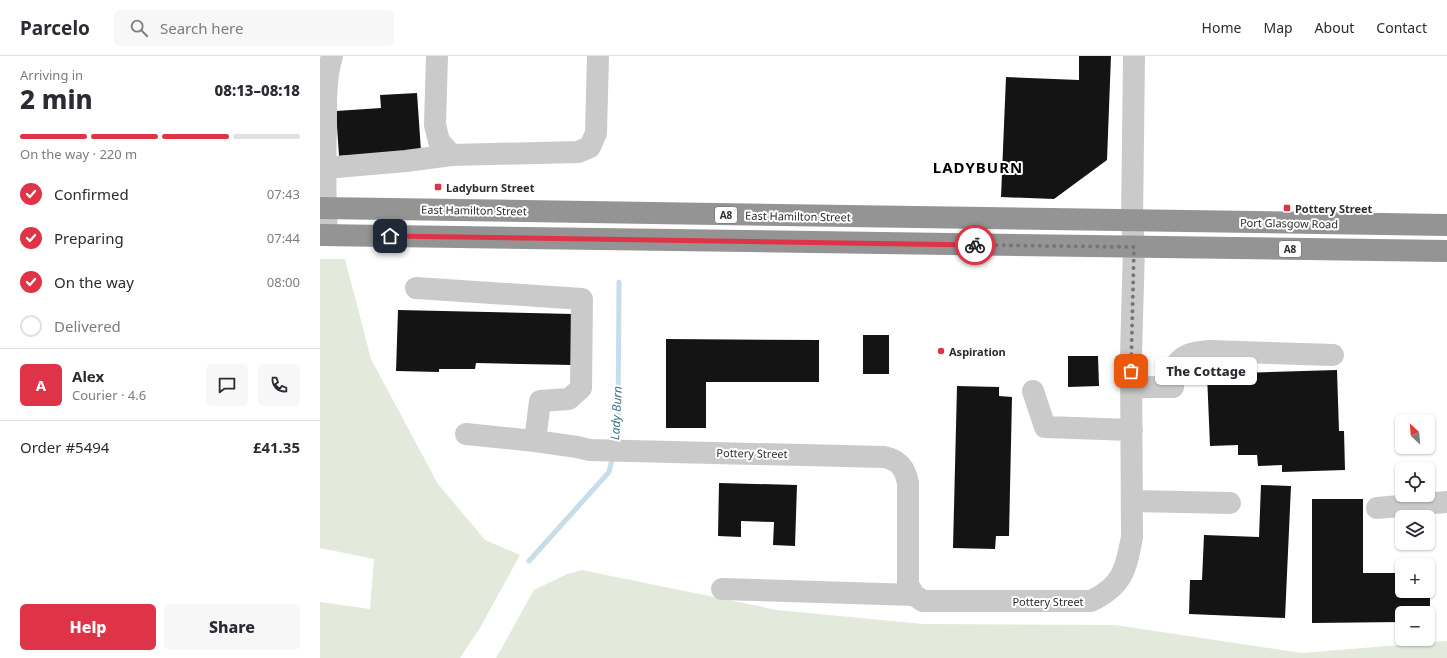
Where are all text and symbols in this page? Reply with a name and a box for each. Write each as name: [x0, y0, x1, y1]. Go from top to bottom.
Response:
search box: [114, 10, 394, 46]
text: Parcelo: [20, 15, 90, 41]
icon: search: [128, 17, 150, 39]
text: Search here: [160, 18, 243, 38]
text: Home: [1202, 18, 1241, 37]
text: Map: [1263, 18, 1293, 37]
text: About: [1315, 18, 1354, 37]
text: Contact: [1376, 18, 1427, 37]
text: Arriving in: [20, 66, 83, 84]
text: 08:13–08:18: [215, 80, 300, 100]
text: 2 min: [20, 81, 93, 117]
text: On the way · 220 m: [20, 145, 137, 163]
district label: LADYBURN: [933, 157, 1023, 177]
place label: Ladyburn Street: [446, 180, 535, 195]
marker: Ladyburn Street: [433, 182, 443, 192]
icon: check: [20, 183, 42, 205]
text: Confirmed: [54, 184, 129, 204]
text: 07:43: [267, 185, 300, 203]
place label: Pottery Street: [1295, 201, 1373, 216]
street label: East Hamilton Street: [421, 202, 527, 218]
marker: Pottery Street: [1282, 203, 1292, 213]
road number: A8: [715, 207, 737, 223]
street label: East Hamilton Street: [745, 208, 851, 224]
street label: Port Glasgow Road: [1240, 215, 1338, 231]
pin: [373, 219, 407, 253]
icon: home: [379, 225, 401, 247]
courier: [955, 225, 995, 265]
icon: check: [20, 227, 42, 249]
text: Preparing: [54, 228, 124, 248]
text: 07:44: [267, 229, 300, 247]
icon: bike: [964, 234, 986, 256]
road number: A8: [1279, 241, 1301, 257]
icon: check: [20, 271, 42, 293]
text: On the way: [54, 272, 134, 292]
text: 08:00: [267, 273, 300, 291]
text: Delivered: [54, 316, 121, 336]
place label: Aspiration: [949, 344, 1006, 359]
marker: Aspiration: [936, 346, 946, 356]
pin: [1114, 354, 1148, 388]
callout: The Cottage: [1155, 357, 1257, 385]
icon: bag: [1120, 360, 1142, 382]
text: The Cottage: [1166, 362, 1246, 380]
button: chat: [206, 364, 248, 406]
button: phone: [258, 364, 300, 406]
text: Alex: [72, 366, 104, 386]
text: A: [36, 375, 46, 395]
water label: Lady Burn: [606, 385, 626, 440]
text: Courier · 4.6: [72, 386, 146, 404]
north arrow: [1395, 414, 1435, 454]
map controls: [1395, 414, 1435, 646]
text: Order #5494: [20, 437, 109, 457]
text: £41.35: [253, 437, 300, 457]
street label: Pottery Street: [716, 445, 788, 461]
button: locate: [1395, 462, 1435, 502]
button: layers: [1395, 510, 1435, 550]
button: +: [1395, 558, 1435, 598]
street label: Pottery Street: [1012, 594, 1084, 609]
button: Help: [20, 604, 156, 650]
button: Share: [164, 604, 300, 650]
button: −: [1395, 606, 1435, 646]

